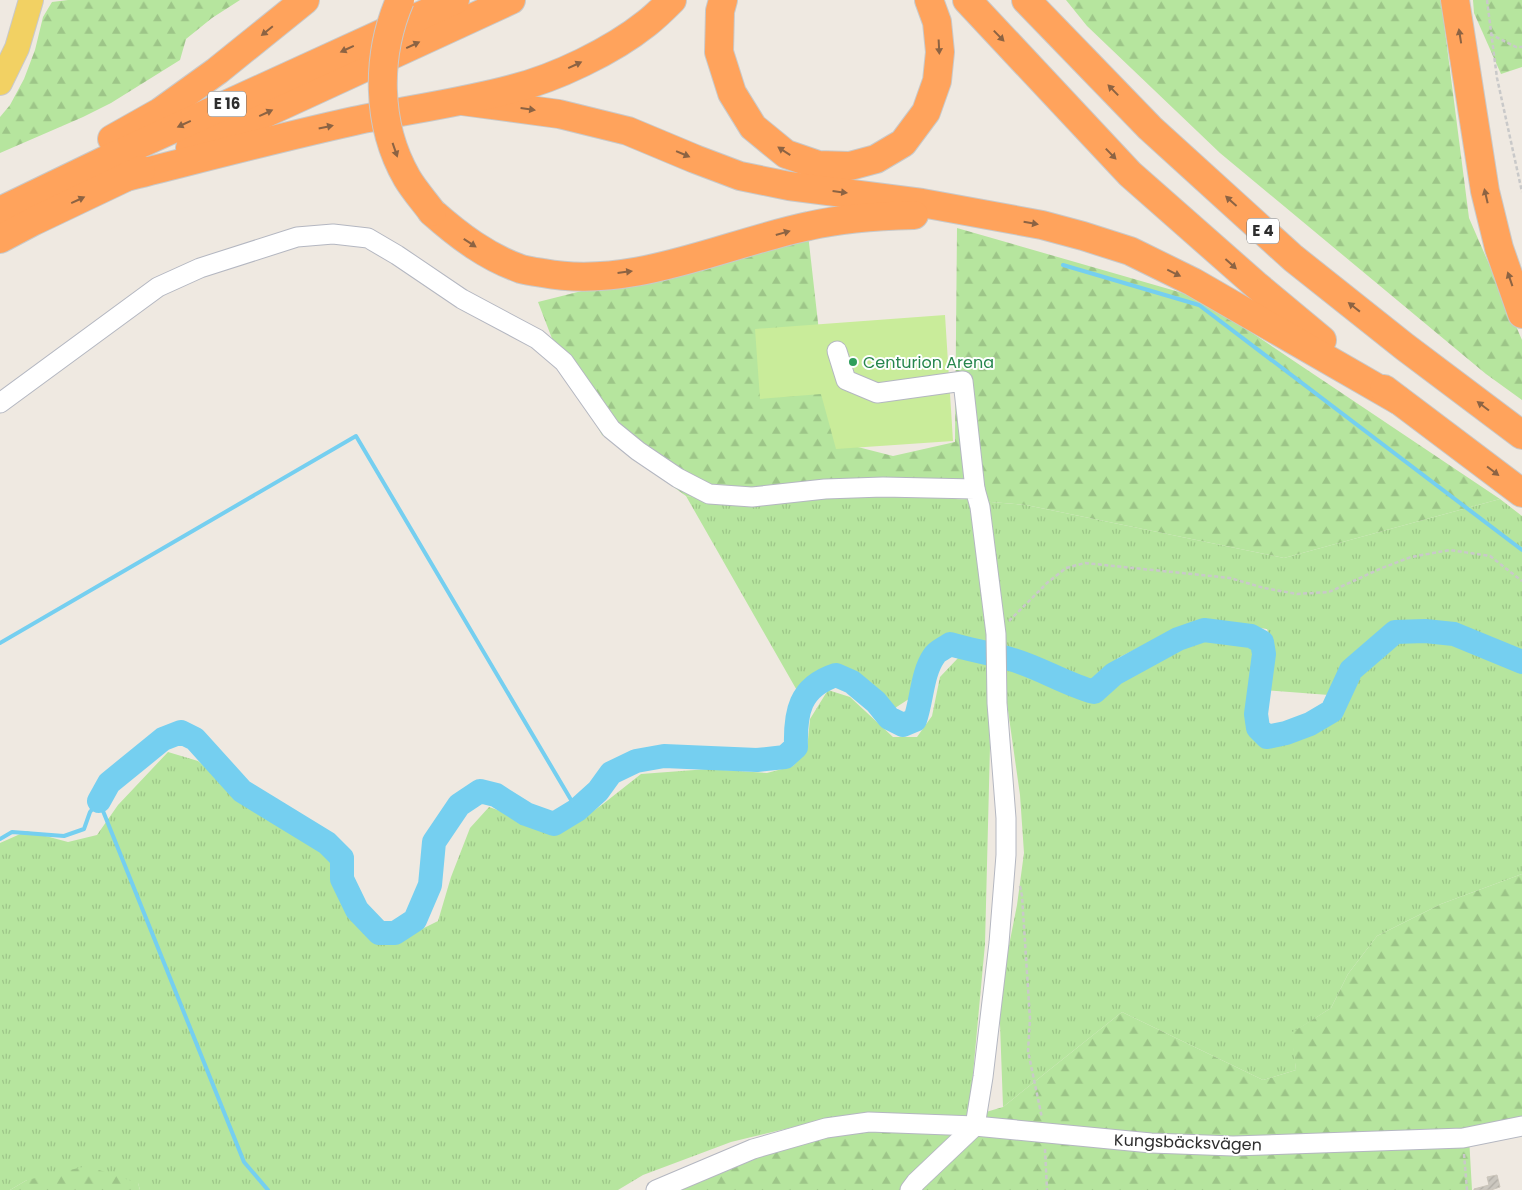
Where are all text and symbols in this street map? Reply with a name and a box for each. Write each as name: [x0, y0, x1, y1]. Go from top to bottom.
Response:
one-way arrow: [261, 25, 274, 36]
one-way arrow: [1456, 27, 1464, 43]
one-way arrow: [993, 30, 1005, 42]
one-way arrow: [936, 39, 944, 55]
one-way arrow: [406, 40, 421, 49]
one-way arrow: [340, 46, 354, 54]
one-way arrow: [568, 60, 582, 68]
one-way arrow: [1107, 84, 1119, 96]
road number: E 16: [208, 92, 246, 116]
one-way arrow: [520, 105, 536, 113]
one-way arrow: [259, 108, 273, 116]
one-way arrow: [177, 120, 191, 128]
one-way arrow: [319, 123, 335, 131]
one-way arrow: [392, 142, 399, 157]
one-way arrow: [777, 147, 791, 156]
one-way arrow: [1105, 148, 1117, 160]
one-way arrow: [676, 151, 690, 159]
one-way arrow: [833, 188, 849, 196]
one-way arrow: [1482, 188, 1490, 204]
one-way arrow: [70, 196, 85, 204]
one-way arrow: [1224, 196, 1237, 207]
road number: E 4: [1247, 218, 1279, 244]
one-way arrow: [1023, 220, 1039, 228]
one-way arrow: [775, 229, 790, 237]
one-way arrow: [463, 238, 477, 248]
one-way arrow: [1224, 258, 1237, 269]
one-way arrow: [618, 268, 634, 276]
one-way arrow: [1167, 269, 1181, 277]
one-way arrow: [1506, 271, 1514, 286]
one-way arrow: [1348, 301, 1361, 312]
place label: Centurion Arena: [863, 351, 994, 374]
marker: Centurion Arena: [847, 356, 859, 368]
one-way arrow: [1477, 400, 1490, 411]
one-way arrow: [1486, 466, 1500, 476]
street label: Kungsbäcksvägen: [1114, 1128, 1262, 1157]

